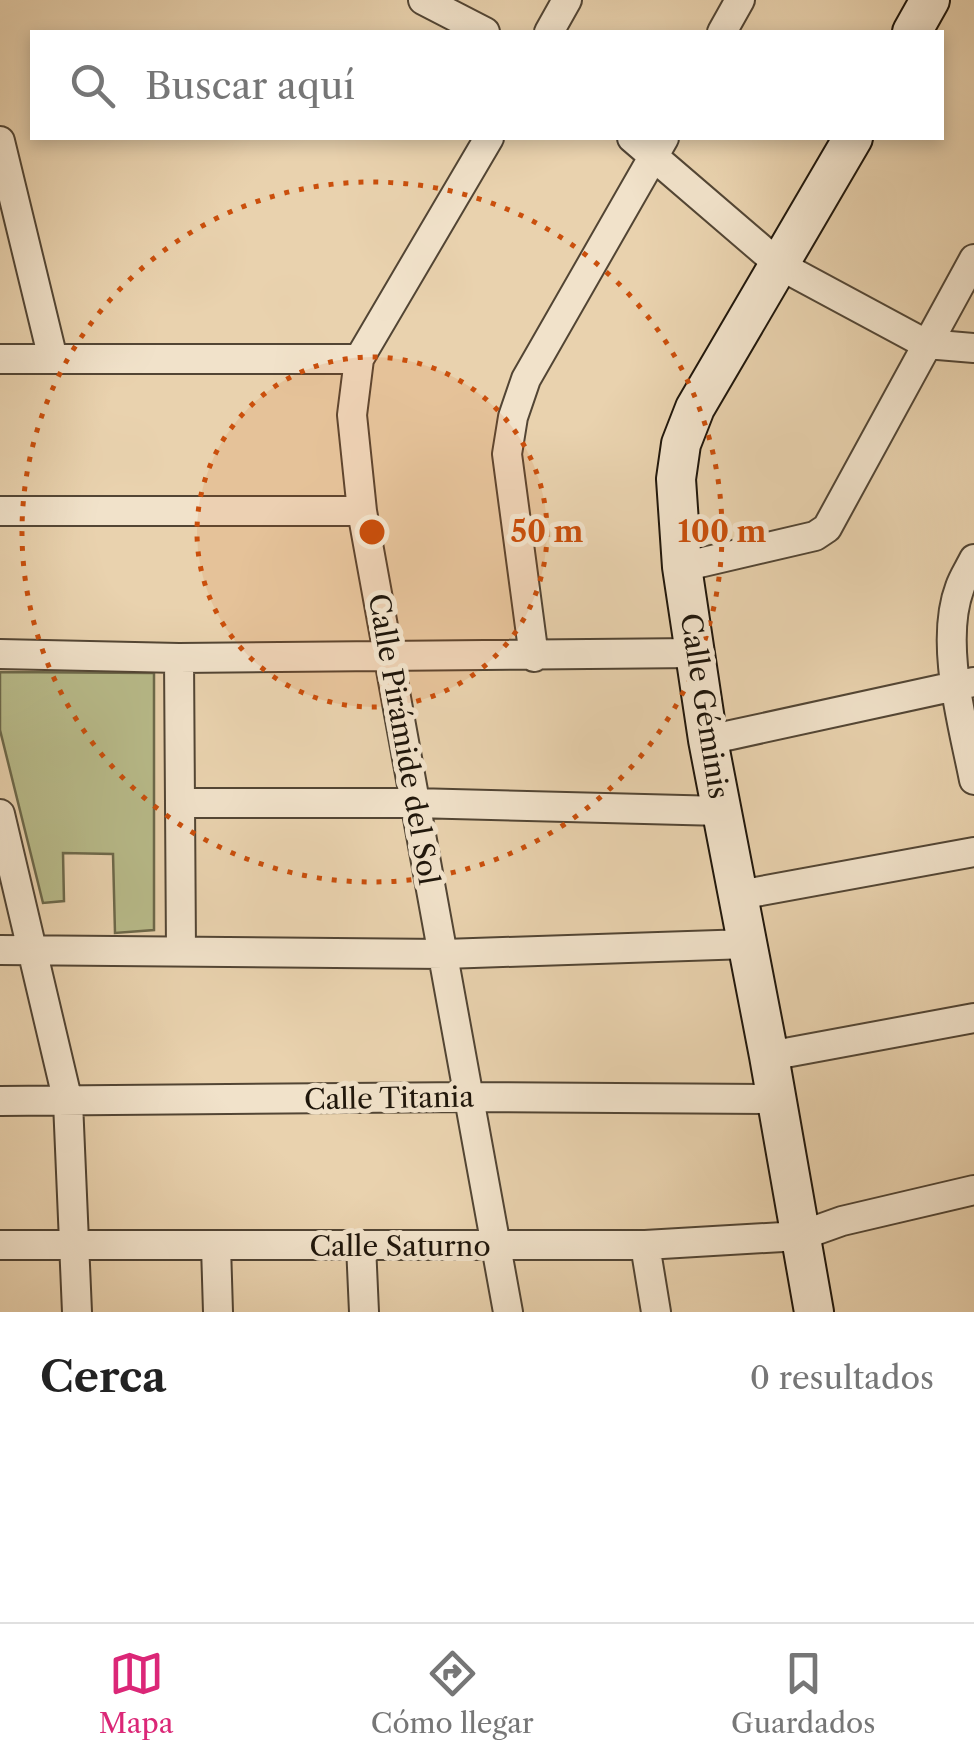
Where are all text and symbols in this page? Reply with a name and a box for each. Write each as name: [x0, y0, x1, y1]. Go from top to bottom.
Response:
search box: [30, 30, 944, 140]
icon: search: [65, 58, 120, 113]
text: Buscar aquí: [145, 62, 355, 109]
text: 50 m: [510, 513, 584, 550]
text: 100 m: [678, 513, 767, 550]
centre of rings: [354, 514, 390, 550]
street label: Calle Pirámide del Sol: [362, 591, 446, 887]
street label: Calle Géminis: [674, 611, 736, 801]
street label: Calle Titania: [304, 1080, 474, 1116]
street label: Calle Saturno: [309, 1229, 491, 1263]
text: Cerca: [40, 1351, 166, 1403]
text: 0 resultados: [750, 1358, 934, 1397]
tab: Mapa: [99, 1646, 174, 1740]
tab: Cómo llegar: [371, 1646, 534, 1740]
tab: Guardados: [731, 1646, 875, 1740]

